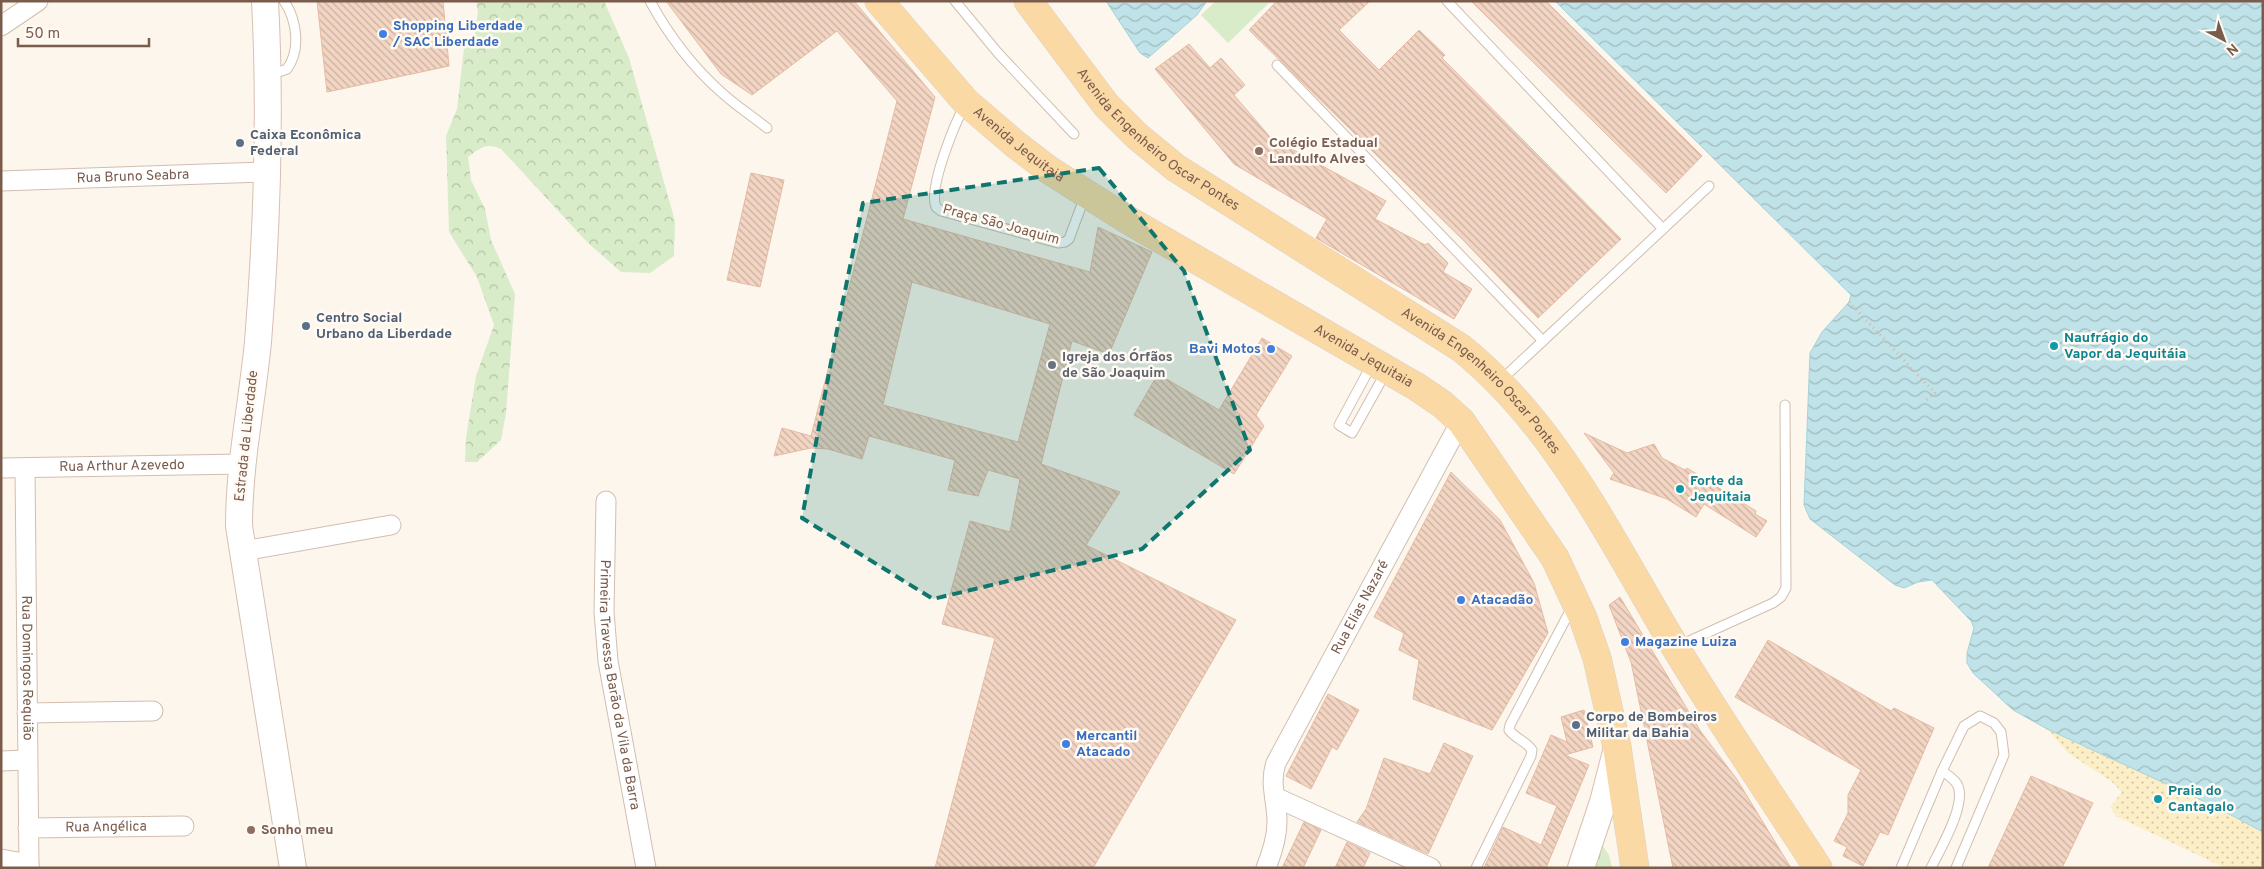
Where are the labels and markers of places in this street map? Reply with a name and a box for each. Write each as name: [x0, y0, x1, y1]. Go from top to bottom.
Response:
place label: Shopping Liberdade / SAC Liberdade: [392, 18, 523, 51]
marker: Shopping Liberdade / SAC Liberdade: [377, 28, 389, 40]
place label: Caixa Econômica Federal: [250, 127, 361, 160]
place label: Colégio Estadual Landulfo Alves: [1269, 135, 1378, 168]
marker: Caixa Econômica Federal: [234, 137, 246, 149]
marker: Colégio Estadual Landulfo Alves: [1253, 145, 1265, 157]
place label: Centro Social Urbano da Liberdade: [316, 310, 452, 343]
marker: Centro Social Urbano da Liberdade: [300, 320, 312, 332]
place label: Naufrágio do Vapor da Jequitáia: [2064, 330, 2186, 363]
marker: Naufrágio do Vapor da Jequitáia: [2048, 340, 2060, 352]
place label: Bavi Motos: [1189, 341, 1261, 358]
marker: Bavi Motos: [1265, 343, 1277, 355]
place label: Igreja dos Órfãos de São Joaquim: [1062, 348, 1173, 382]
marker: Igreja dos Órfãos de São Joaquim: [1046, 359, 1058, 371]
place label: Forte da Jequitaia: [1690, 473, 1751, 506]
marker: Forte da Jequitaia: [1674, 483, 1686, 495]
place label: Atacadão: [1471, 592, 1533, 609]
marker: Atacadão: [1455, 594, 1467, 606]
place label: Magazine Luiza: [1635, 634, 1737, 651]
marker: Magazine Luiza: [1619, 636, 1631, 648]
place label: Corpo de Bombeiros Militar da Bahia: [1586, 709, 1717, 742]
marker: Corpo de Bombeiros Militar da Bahia: [1570, 719, 1582, 731]
place label: Mercantil Atacado: [1076, 728, 1137, 761]
marker: Mercantil Atacado: [1060, 738, 1072, 750]
place label: Praia do Cantagalo: [2168, 783, 2234, 816]
marker: Praia do Cantagalo: [2152, 793, 2164, 805]
place label: Sonho meu: [261, 822, 334, 839]
marker: Sonho meu: [245, 824, 257, 836]

